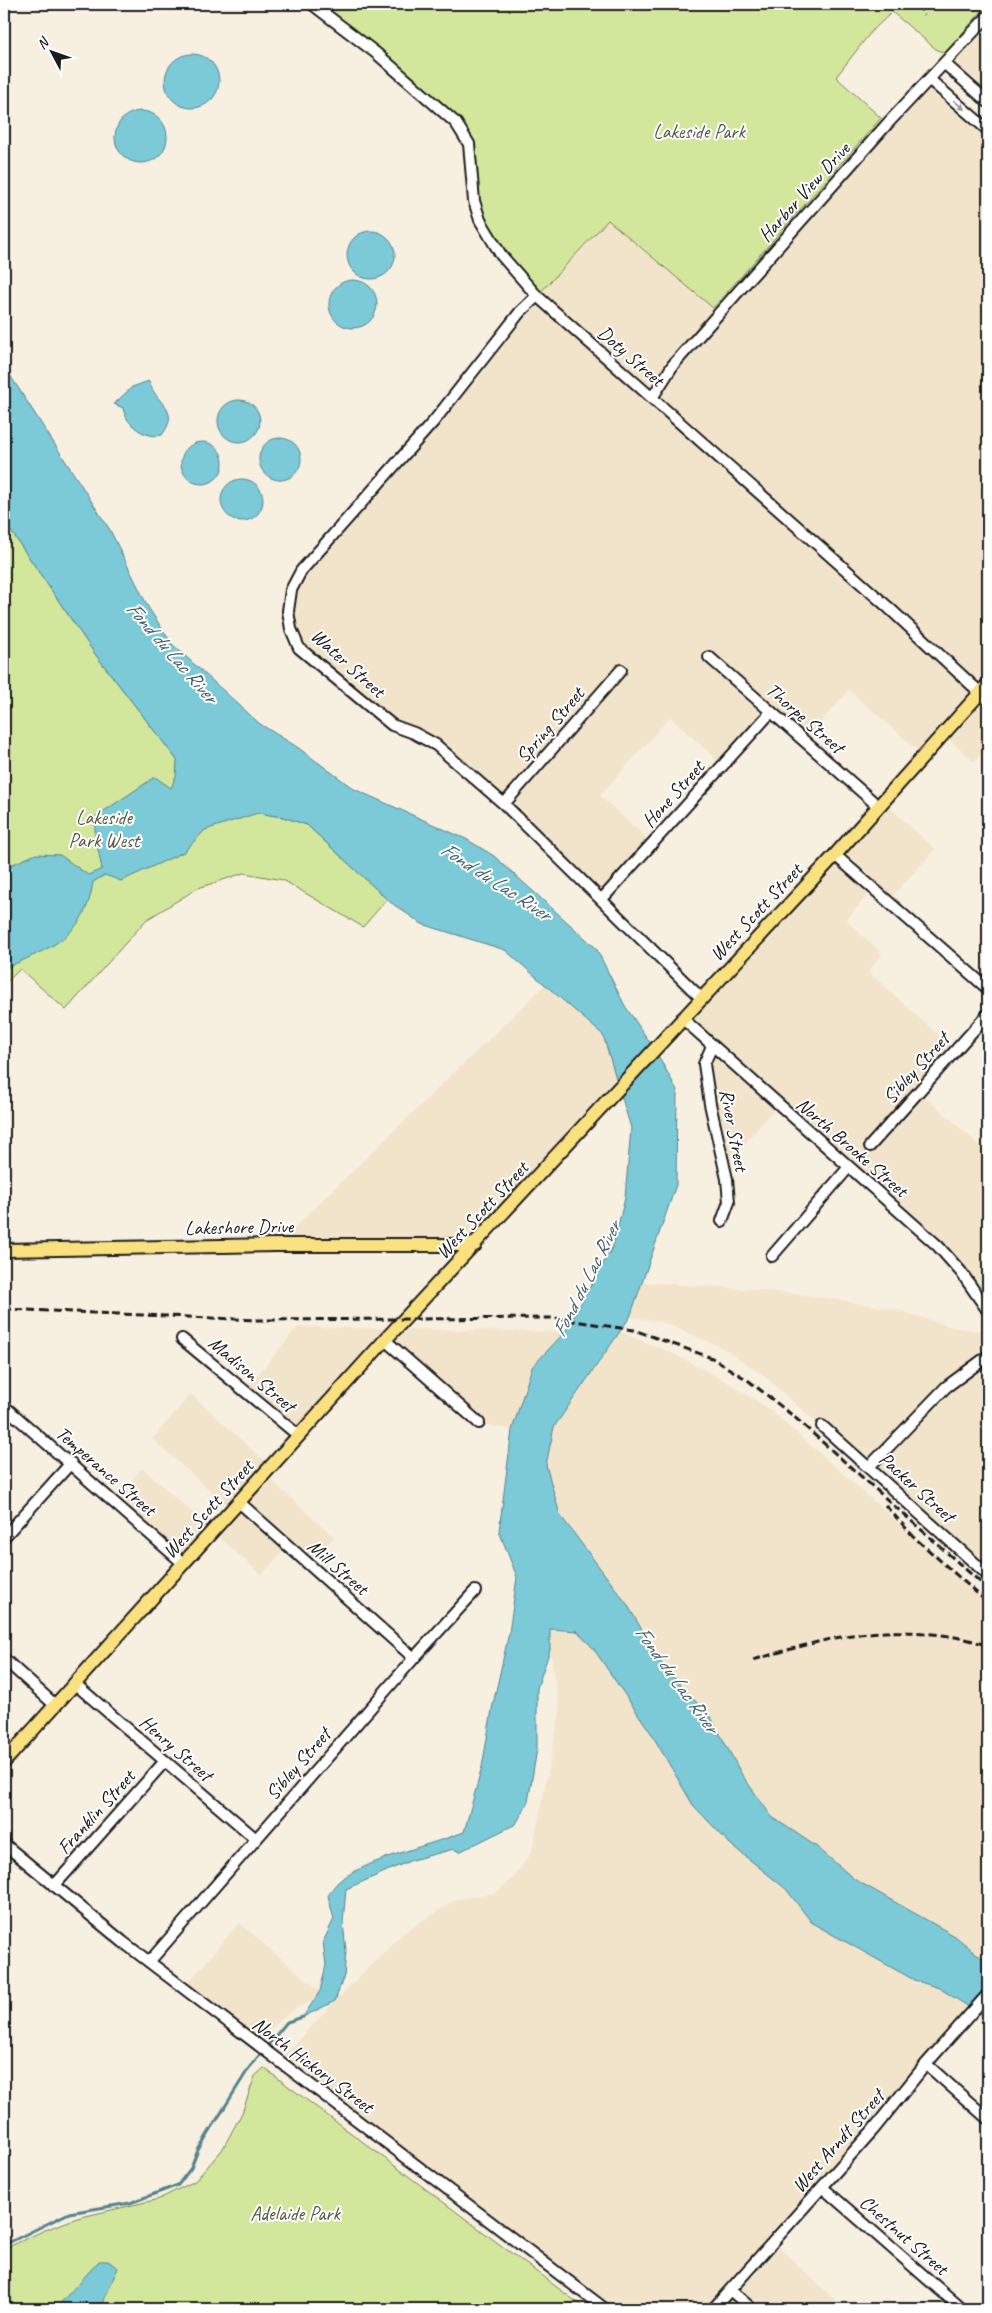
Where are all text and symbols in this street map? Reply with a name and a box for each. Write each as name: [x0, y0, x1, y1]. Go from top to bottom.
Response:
north arrow: [28, 28, 78, 78]
text: N: [33, 33, 53, 53]
one-way arrow: [953, 99, 965, 110]
park label: Lakeside Park: [653, 119, 747, 144]
street label: Harbor View Drive: [753, 136, 856, 247]
street label: Doty Street: [593, 320, 671, 393]
water label: Fond du Lac River: [121, 596, 225, 711]
street label: Water Street: [306, 623, 392, 704]
street label: Thorpe Street: [761, 677, 852, 761]
street label: Spring Street: [510, 680, 591, 768]
street label: Hone Street: [636, 753, 711, 833]
park label: Lakeside Park West: [69, 805, 142, 853]
water label: Fond du Lac River: [436, 836, 559, 928]
street label: West Scott Street: [704, 856, 809, 966]
street label: Sibley Street: [877, 1025, 957, 1109]
street label: River Street: [714, 1087, 755, 1175]
street label: North Brooke Street: [791, 1092, 915, 1204]
street label: West Scott Street: [430, 1154, 535, 1264]
street label: Lakeshore Drive: [185, 1214, 295, 1240]
water label: Fond du Lac River: [546, 1214, 628, 1341]
street label: Madison Street: [203, 1330, 303, 1420]
street label: Temperance Street: [51, 1421, 163, 1523]
street label: Packer Street: [874, 1446, 963, 1530]
street label: West Scott Street: [157, 1453, 261, 1564]
street label: Mill Street: [302, 1534, 376, 1602]
water label: Fond du Lac River: [629, 1620, 727, 1740]
street label: Henry Street: [134, 1709, 220, 1789]
street label: Sibley Street: [260, 1720, 338, 1805]
street label: Franklin Street: [52, 1763, 142, 1859]
street label: North Hickory Street: [247, 2011, 380, 2120]
street label: West Arndt Street: [786, 2082, 892, 2198]
street label: Chestnut Street: [854, 2190, 955, 2282]
park label: Adelaide Park: [250, 2201, 341, 2226]

